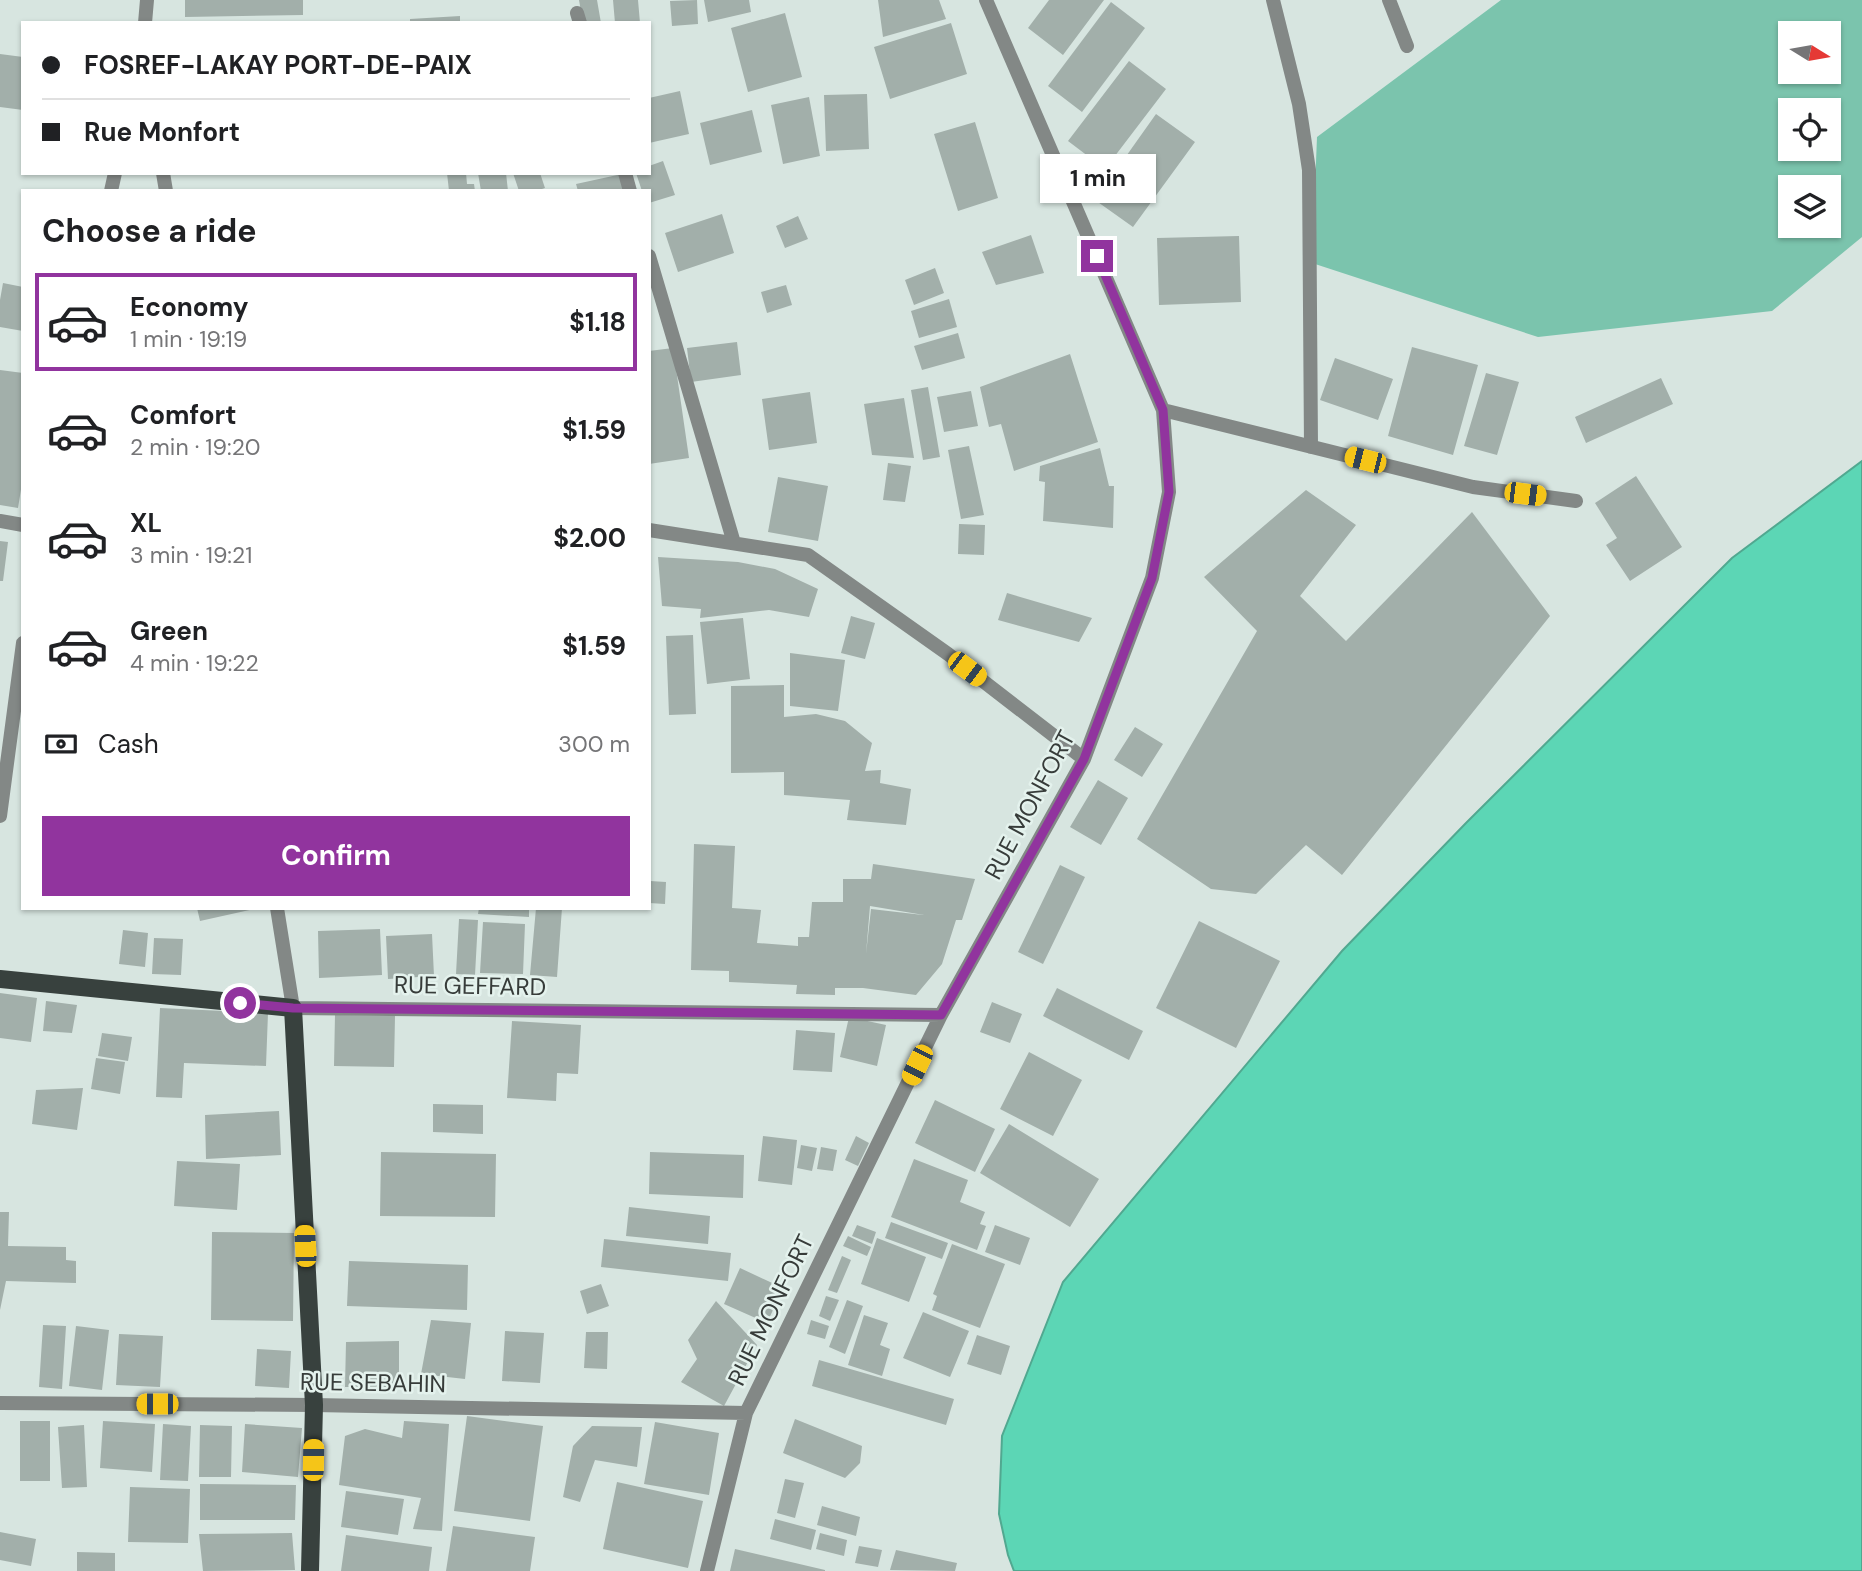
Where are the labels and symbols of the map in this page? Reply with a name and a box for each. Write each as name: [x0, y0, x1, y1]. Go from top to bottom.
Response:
north arrow: [1778, 21, 1841, 84]
callout: 1 min: [1039, 154, 1155, 204]
route end: [1081, 240, 1113, 272]
car: [1343, 445, 1388, 475]
car: [1503, 481, 1548, 507]
car: [944, 648, 991, 690]
street label: RUE MONFORT: [977, 725, 1082, 885]
street label: RUE GEFFARD: [394, 969, 546, 1002]
route start: [224, 987, 256, 1019]
car: [899, 1042, 936, 1088]
car: [294, 1224, 317, 1268]
street label: RUE MONFORT: [721, 1229, 821, 1390]
street label: RUE SEBAHIN: [300, 1366, 446, 1399]
car: [137, 1394, 179, 1415]
car: [303, 1439, 324, 1481]

